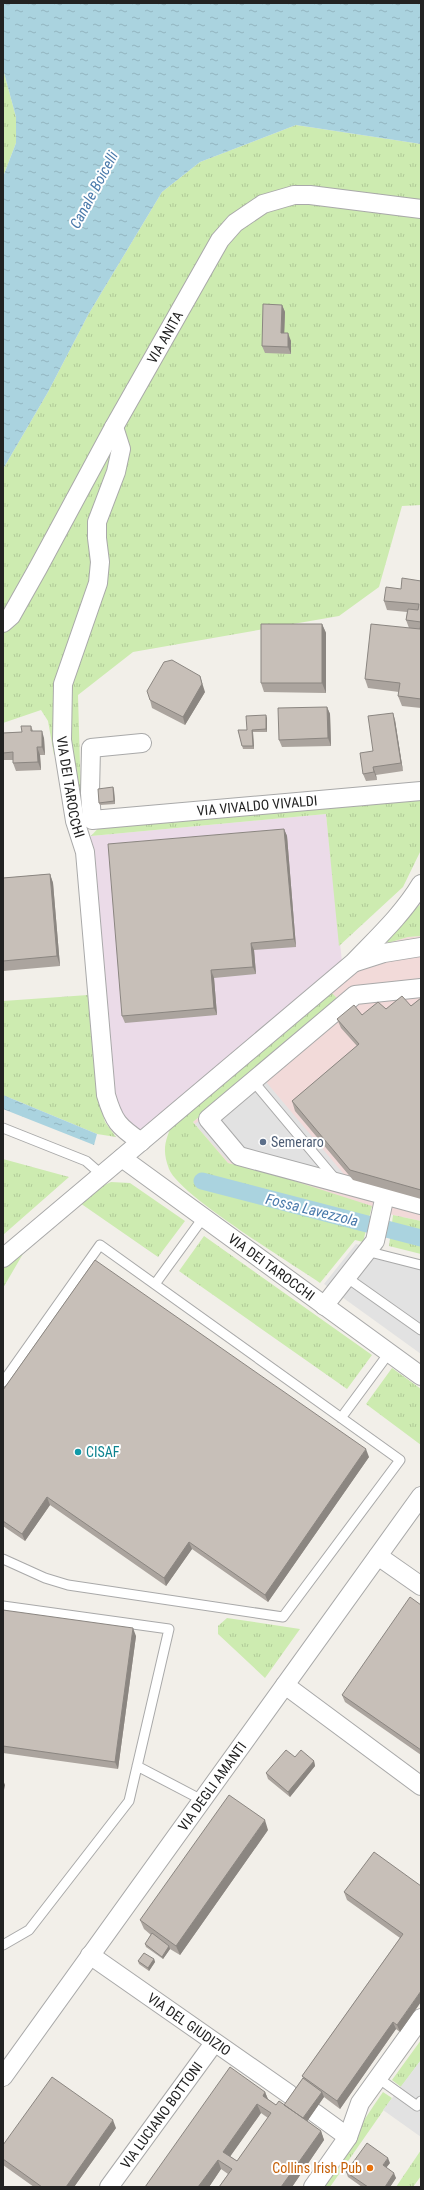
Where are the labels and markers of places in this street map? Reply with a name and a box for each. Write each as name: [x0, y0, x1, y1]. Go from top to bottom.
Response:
place label: Semeraro: [271, 1134, 324, 1150]
marker: Semeraro: [258, 1137, 268, 1147]
place label: CISAF: [86, 1444, 120, 1460]
marker: CISAF: [73, 1447, 83, 1457]
place label: Collins Irish Pub: [272, 2160, 362, 2176]
marker: Collins Irish Pub: [365, 2163, 375, 2173]

